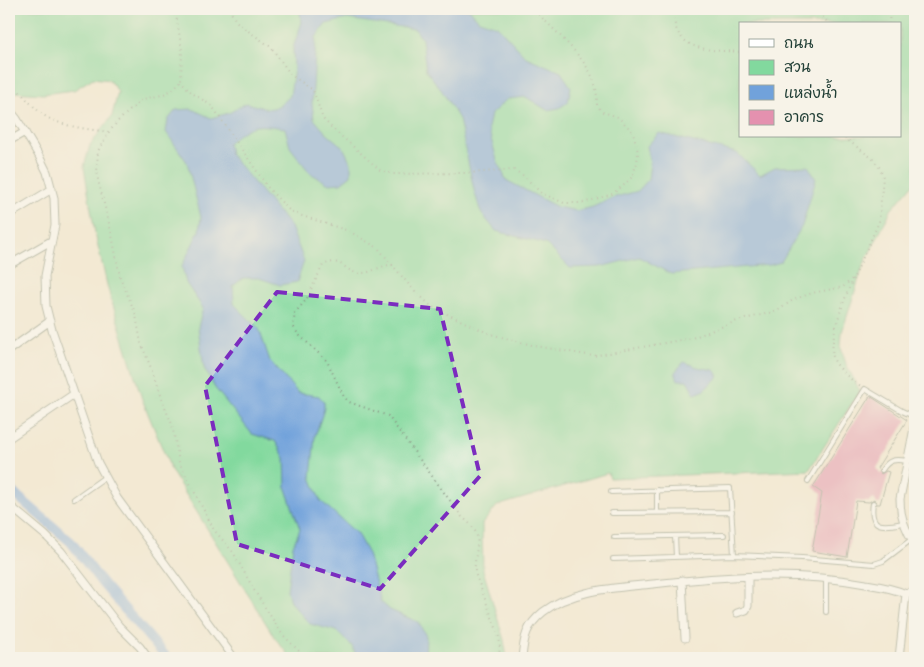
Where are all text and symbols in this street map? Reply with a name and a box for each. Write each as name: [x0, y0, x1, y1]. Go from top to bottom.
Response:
legend: [739, 22, 902, 138]
text: ถนน: [784, 34, 813, 54]
text: สวน: [784, 58, 811, 78]
text: แหล่งน้ำ: [784, 79, 838, 104]
text: อาคาร: [784, 108, 824, 128]

